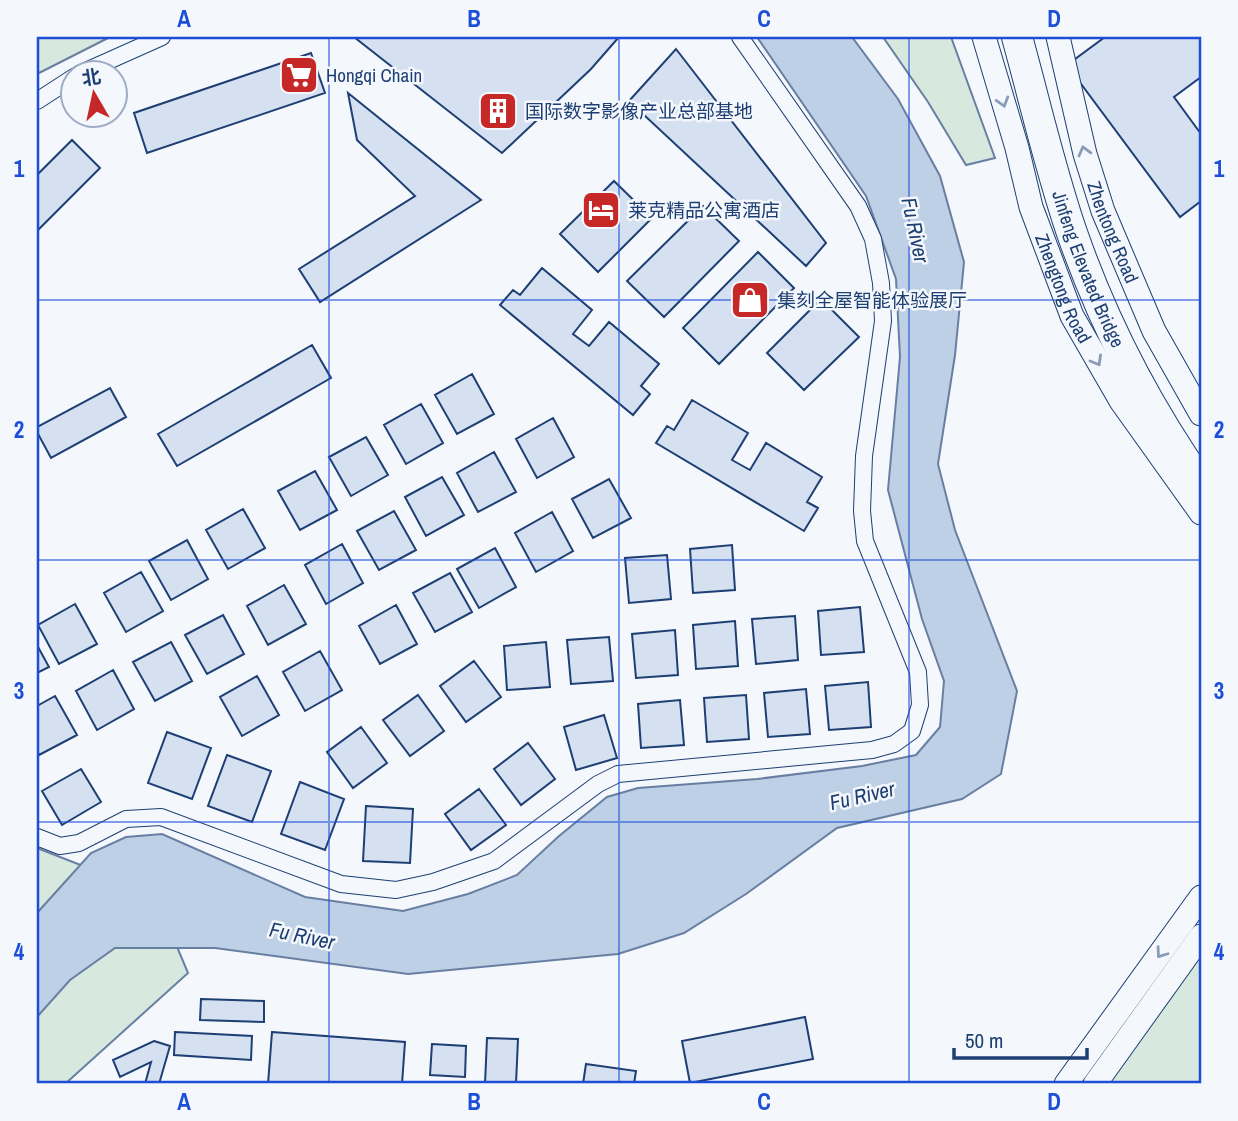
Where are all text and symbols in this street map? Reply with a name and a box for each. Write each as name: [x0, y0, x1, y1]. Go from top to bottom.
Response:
text: A: [177, 3, 191, 34]
text: B: [467, 3, 481, 34]
text: C: [757, 3, 771, 34]
text: D: [1047, 3, 1061, 34]
supermarket icon: Hongqi Chain: [278, 54, 320, 96]
north arrow: [60, 60, 130, 130]
place label: Hongqi Chain: [326, 62, 422, 88]
text: 北: [80, 63, 103, 92]
building icon: 国际数字影像产业总部基地: [477, 90, 519, 132]
one-way arrow: [994, 96, 1009, 108]
place label: 国际数字影像产业总部基地: [525, 98, 753, 124]
one-way arrow: [1078, 145, 1093, 157]
text: 1: [14, 153, 25, 184]
text: 1: [1214, 153, 1225, 184]
street label: Zhentong Road: [1081, 178, 1145, 287]
street label: Jinfeng Elevated Bridge: [1046, 187, 1131, 352]
hotel icon: 莱克精品公寓酒店: [580, 189, 622, 231]
water label: Fu River: [894, 195, 937, 266]
place label: 莱克精品公寓酒店: [628, 197, 780, 223]
street label: Zhengtong Road: [1029, 230, 1098, 348]
shop icon: 集刻全屋智能体验展厅: [729, 279, 771, 321]
place label: 集刻全屋智能体验展厅: [777, 287, 967, 313]
one-way arrow: [1089, 354, 1102, 366]
text: 2: [14, 414, 24, 445]
text: 2: [1214, 414, 1224, 445]
text: 3: [14, 675, 24, 706]
text: 3: [1214, 675, 1224, 706]
water label: Fu River: [826, 774, 899, 817]
water label: Fu River: [267, 914, 339, 957]
text: 4: [14, 936, 25, 967]
text: 4: [1214, 936, 1225, 967]
one-way arrow: [1157, 945, 1169, 958]
scale bar: [954, 1016, 1088, 1060]
text: 50 m: [965, 1026, 1003, 1055]
text: A: [177, 1086, 191, 1117]
text: B: [467, 1086, 481, 1117]
text: C: [757, 1086, 771, 1117]
text: D: [1047, 1086, 1061, 1117]

